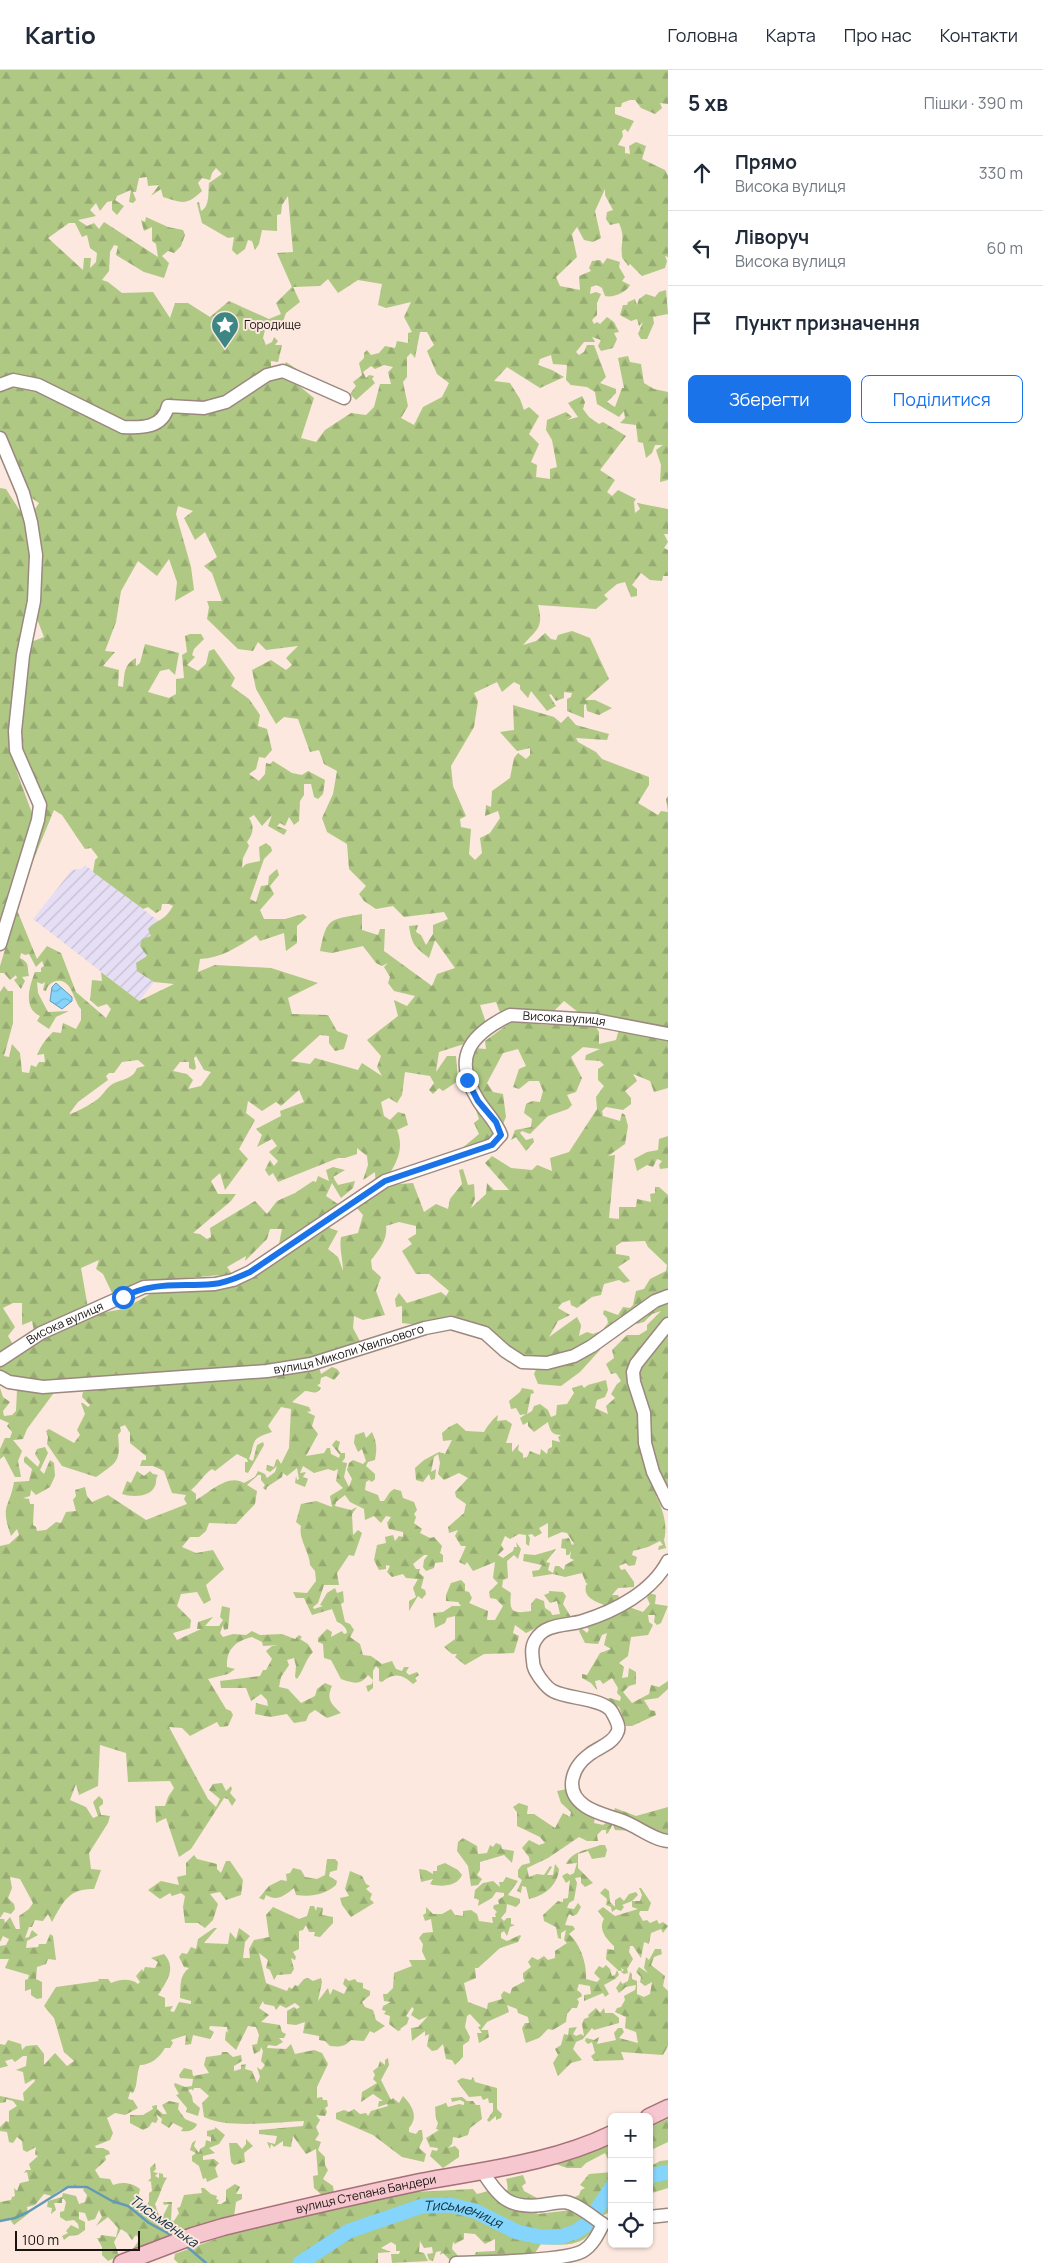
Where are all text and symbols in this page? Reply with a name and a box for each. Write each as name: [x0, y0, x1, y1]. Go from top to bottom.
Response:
text: Kartio: [25, 18, 96, 51]
text: Головна: [668, 23, 738, 47]
text: Карта: [766, 23, 816, 47]
text: Про нас: [844, 23, 912, 47]
text: Контакти: [940, 23, 1018, 47]
text: 5 хв: [688, 89, 728, 117]
text: Пішки · 390 m: [924, 92, 1023, 114]
text: Прямо: [735, 149, 797, 175]
icon: ahead: [688, 159, 716, 187]
text: 330 m: [979, 162, 1023, 184]
text: Висока вулиця: [735, 175, 846, 197]
text: Ліворуч: [735, 224, 809, 250]
icon: left: [688, 234, 716, 262]
text: 60 m: [987, 237, 1023, 259]
text: Висока вулиця: [735, 250, 846, 272]
icon: arrive: [688, 309, 716, 337]
place icon: Городище: [210, 310, 240, 349]
text: Пункт призначення: [735, 310, 920, 336]
place label: Городище: [244, 316, 301, 333]
button: Зберегти: [688, 375, 851, 423]
button: Поділитися: [861, 375, 1023, 423]
street label: Висока вулиця: [522, 1007, 607, 1030]
route end: [456, 1069, 479, 1092]
route start: [112, 1286, 135, 1309]
street label: Висока вулиця: [23, 1297, 106, 1348]
street label: вулиця Миколи Хвильового: [272, 1320, 426, 1378]
map controls: [608, 2113, 653, 2248]
button: +: [608, 2113, 653, 2158]
button: −: [608, 2158, 653, 2203]
street label: вулиця Степана Бандери: [294, 2170, 437, 2217]
water label: Тисьменька: [126, 2190, 203, 2252]
water label: Тисьмениця: [423, 2195, 507, 2233]
button: locate: [608, 2203, 653, 2248]
scale bar: [15, 2228, 140, 2251]
text: 100 m: [22, 2230, 59, 2249]

